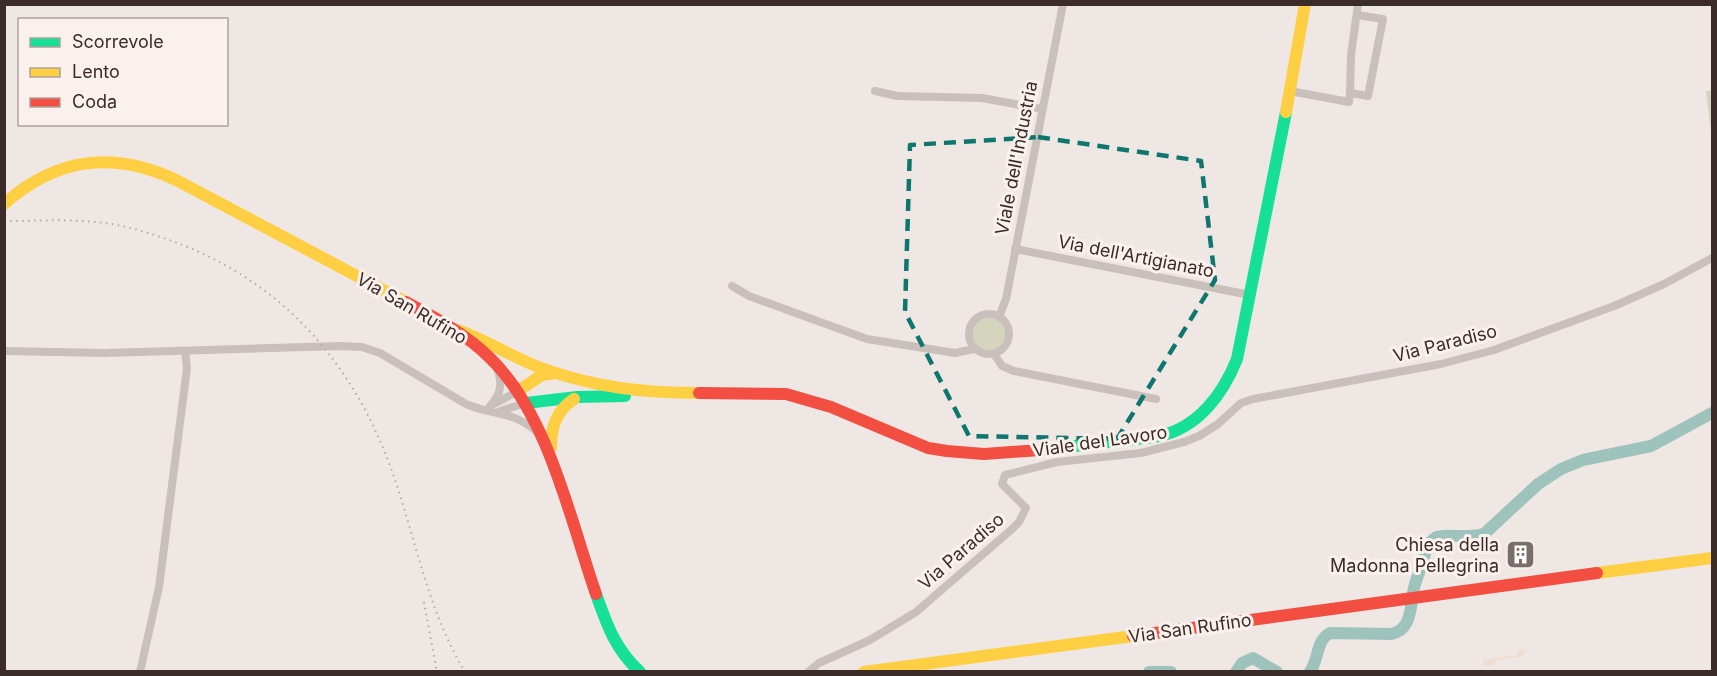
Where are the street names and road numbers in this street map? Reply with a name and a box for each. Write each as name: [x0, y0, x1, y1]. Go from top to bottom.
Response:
street label: Viale dell'Industria: [991, 79, 1041, 237]
street label: Via dell'Artigianato: [1056, 231, 1216, 281]
street label: Via San Rufino: [353, 268, 471, 348]
street label: Via Paradiso: [1391, 320, 1499, 366]
street label: Viale del Lavoro: [1031, 421, 1169, 461]
street label: Via Paradiso: [914, 508, 1008, 594]
street label: Via San Rufino: [1127, 609, 1253, 647]

